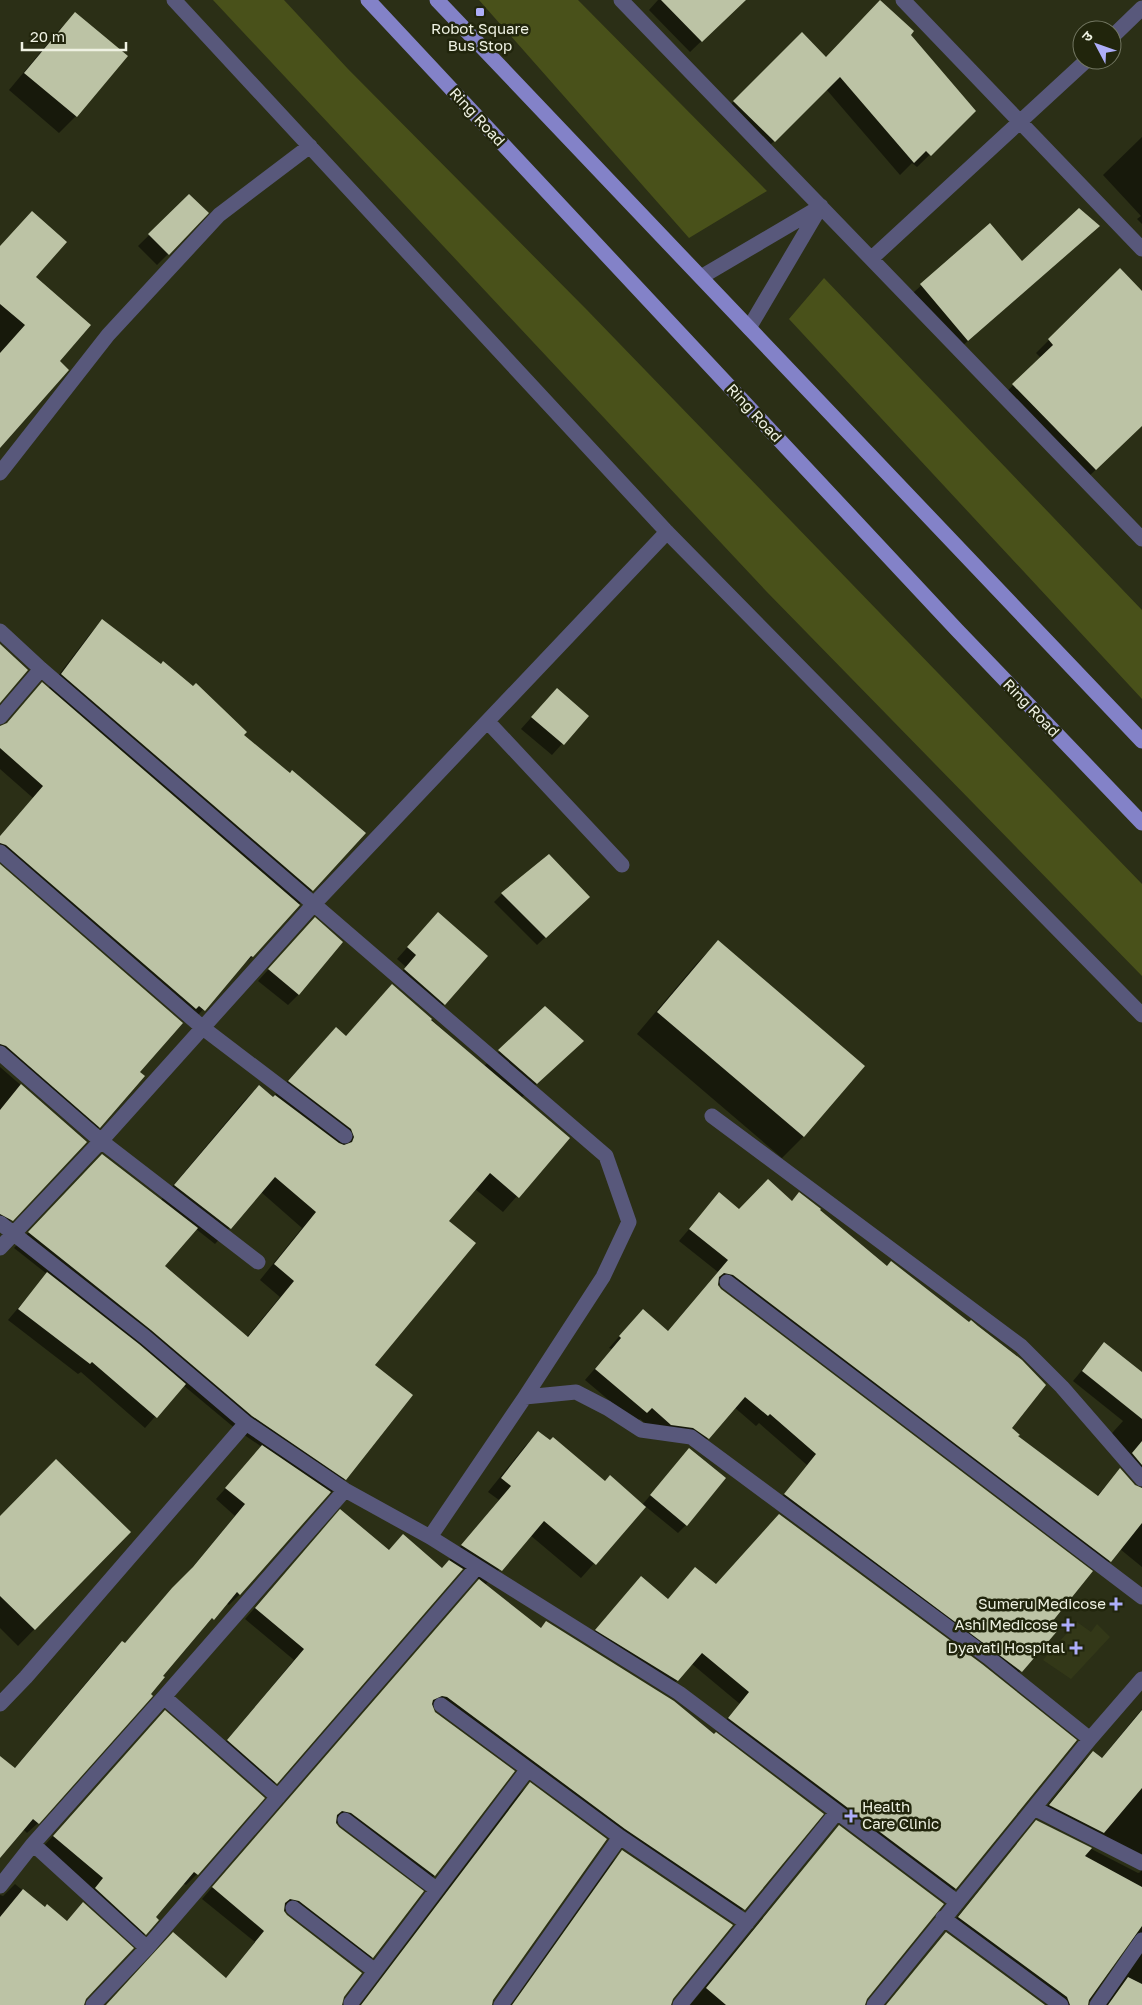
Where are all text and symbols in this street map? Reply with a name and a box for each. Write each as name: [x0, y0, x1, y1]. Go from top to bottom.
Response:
marker: Robot Square Bus Stop: [474, 6, 486, 18]
place label: Robot Square Bus Stop: [431, 19, 529, 54]
scale bar: [22, 20, 126, 52]
north arrow: [1072, 20, 1122, 70]
text: 20 m: [30, 27, 65, 45]
text: उ: [1078, 27, 1096, 45]
street label: Ring Road: [446, 83, 509, 149]
street label: Ring Road: [723, 379, 786, 445]
street label: Ring Road: [1000, 675, 1064, 740]
place label: Sumeru Medicose: [978, 1594, 1106, 1612]
marker: Sumeru Medicose: [1110, 1598, 1122, 1610]
place label: Ashi Medicose: [954, 1615, 1058, 1633]
marker: Ashi Medicose: [1062, 1619, 1074, 1631]
place label: Dyavati Hospital: [947, 1638, 1065, 1656]
marker: Dyavati Hospital: [1069, 1641, 1083, 1655]
place label: Health Care Clinic: [862, 1797, 939, 1832]
marker: Health Care Clinic: [844, 1809, 858, 1823]

